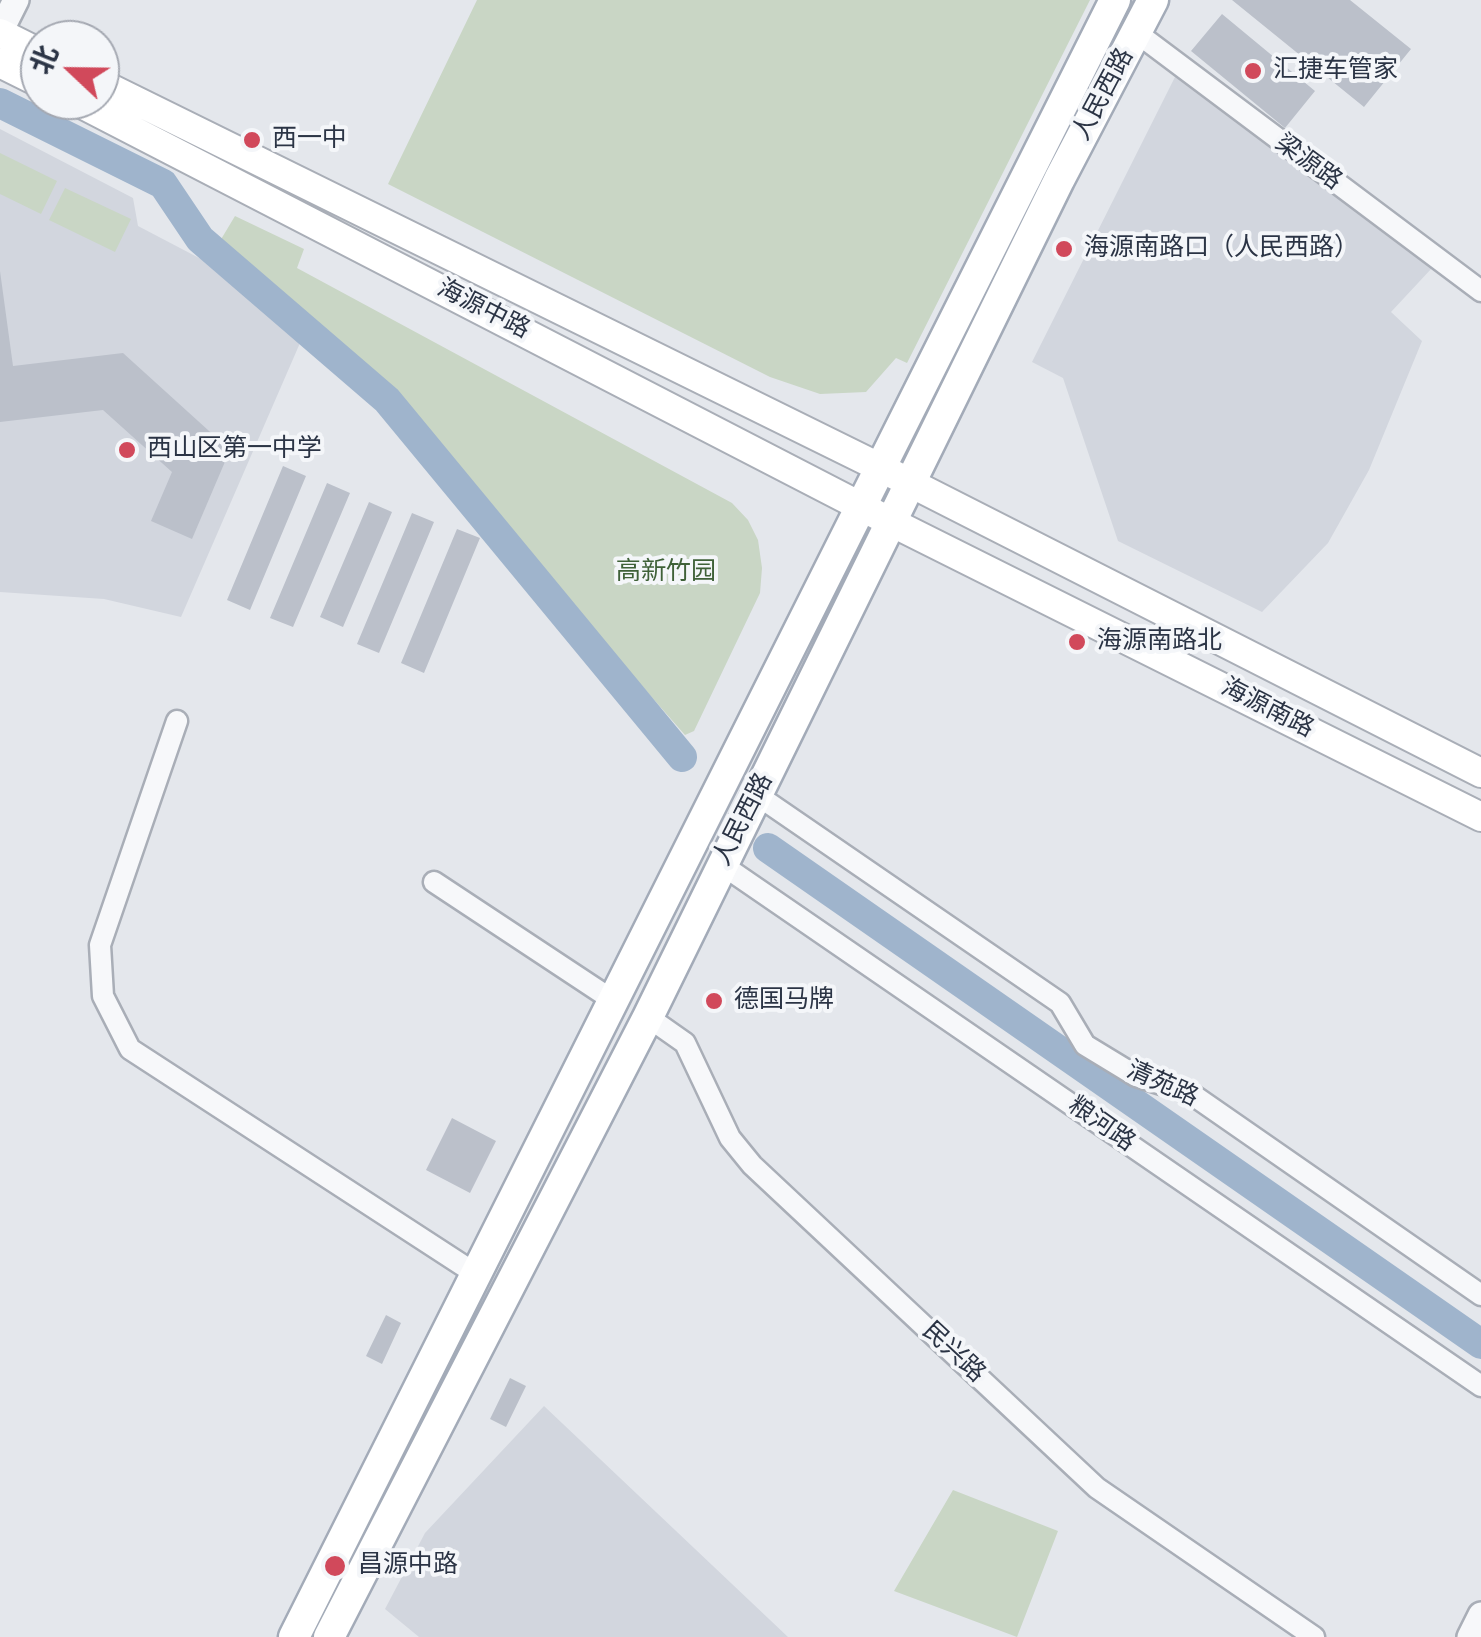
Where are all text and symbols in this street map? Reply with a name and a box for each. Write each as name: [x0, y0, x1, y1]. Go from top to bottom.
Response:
north arrow: [20, 20, 120, 120]
text: 北: [18, 38, 69, 80]
street label: 人民西路: [1067, 44, 1141, 146]
place label: 汇捷车管家: [1273, 56, 1398, 86]
marker: 汇捷车管家: [1242, 60, 1264, 82]
place label: 西一中: [272, 125, 347, 155]
marker: 西一中: [241, 129, 263, 151]
street label: 梁源路: [1269, 129, 1347, 197]
place label: 海源南路口（人民西路）: [1084, 234, 1359, 264]
marker: 海源南路口（人民西路）: [1053, 238, 1075, 260]
street label: 海源中路: [432, 274, 534, 346]
place label: 西山区第一中学: [147, 435, 322, 465]
marker: 西山区第一中学: [116, 439, 138, 461]
park label: 高新竹园: [616, 558, 716, 588]
place label: 海源南路北: [1097, 627, 1222, 657]
marker: 海源南路北: [1066, 631, 1088, 653]
street label: 海源南路: [1216, 673, 1318, 745]
street label: 人民西路: [708, 769, 780, 871]
place label: 德国马牌: [734, 986, 834, 1016]
marker: 德国马牌: [703, 990, 725, 1012]
street label: 清苑路: [1122, 1056, 1202, 1114]
street label: 粮河路: [1062, 1091, 1140, 1159]
street label: 民兴路: [915, 1316, 991, 1390]
place label: 昌源中路: [358, 1551, 458, 1581]
marker: 昌源中路: [322, 1553, 348, 1579]

